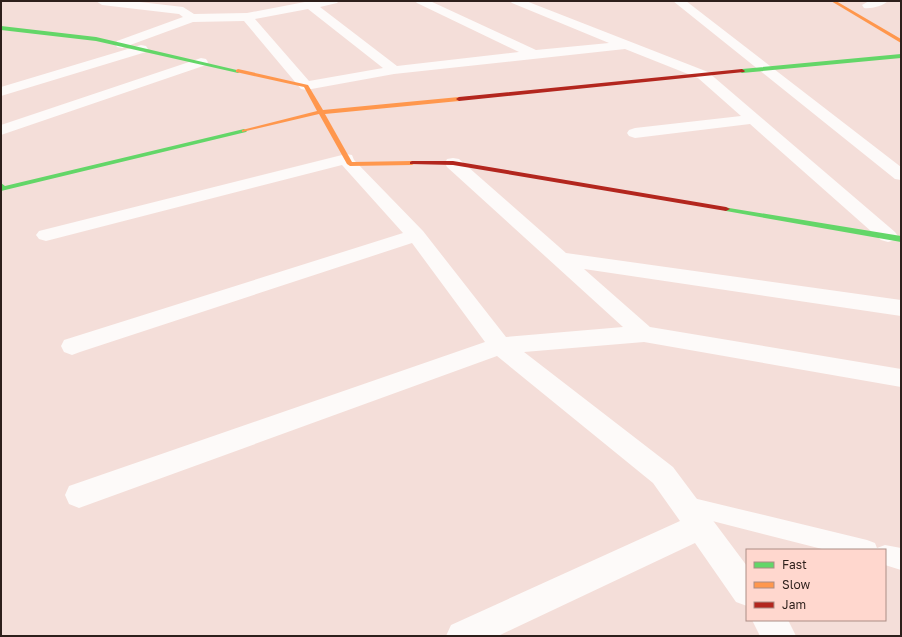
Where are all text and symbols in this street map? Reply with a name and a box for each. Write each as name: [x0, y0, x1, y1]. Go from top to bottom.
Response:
legend: [746, 549, 886, 621]
text: Fast: [782, 557, 807, 572]
text: Slow: [782, 577, 810, 592]
text: Jam: [782, 597, 806, 612]

